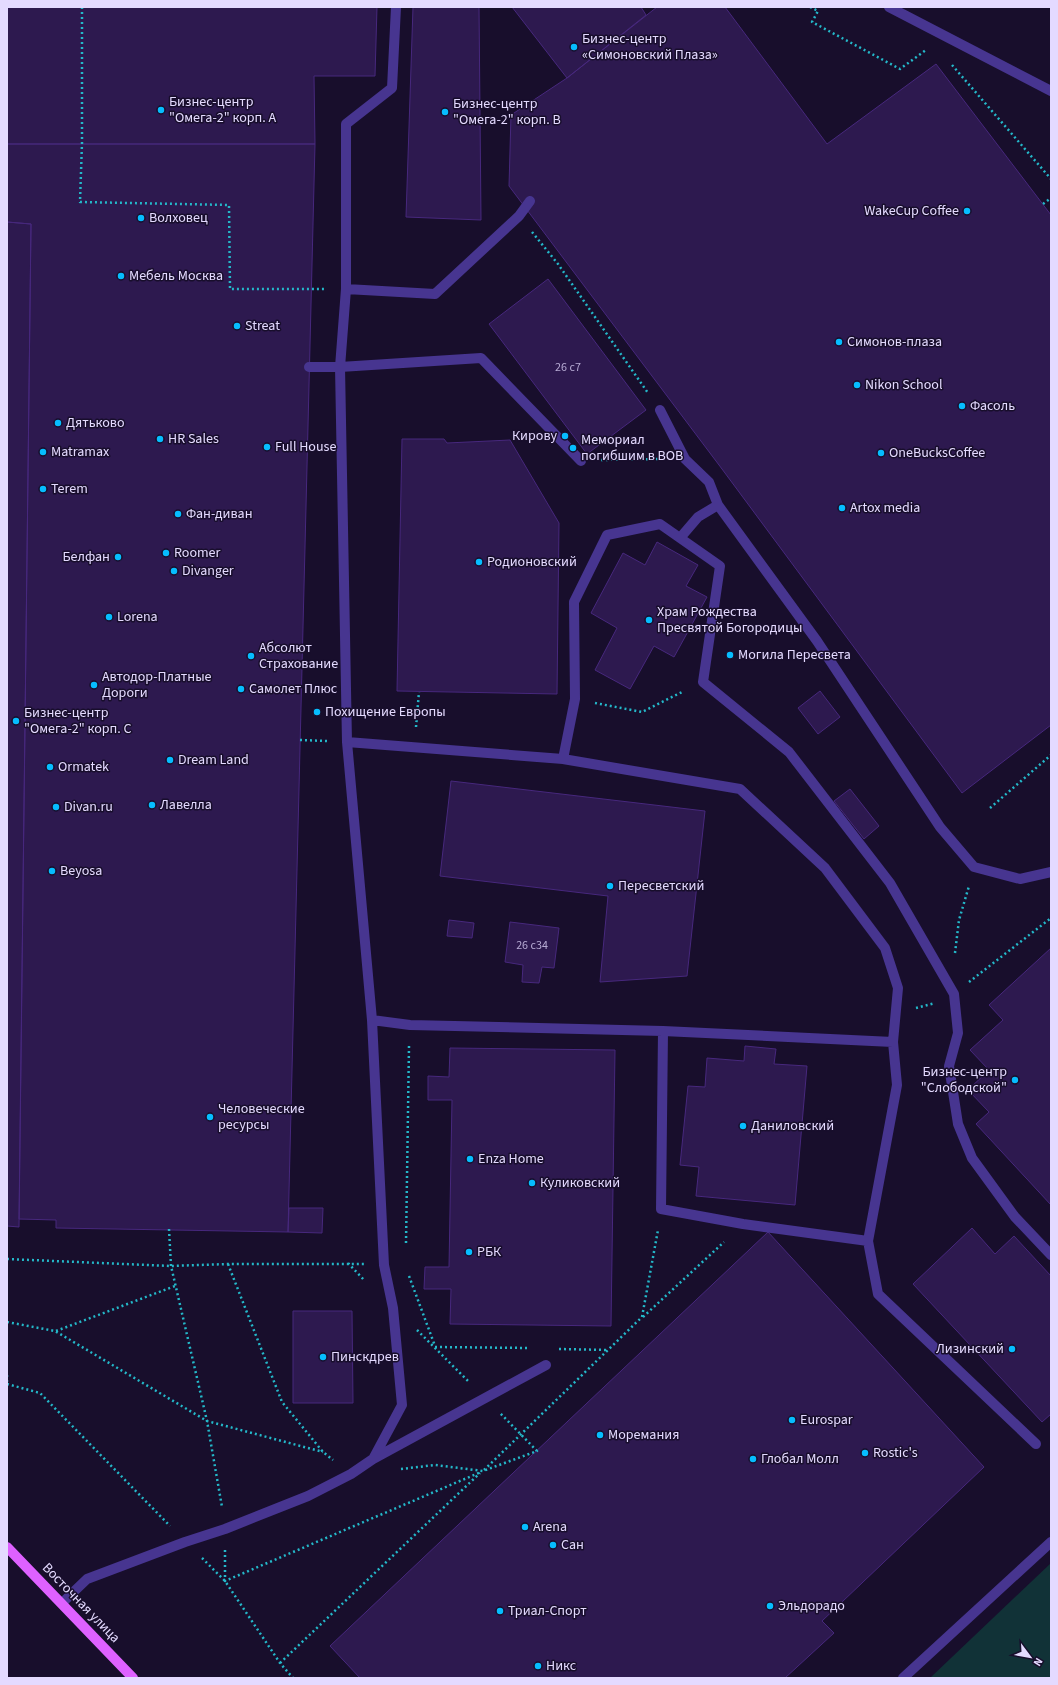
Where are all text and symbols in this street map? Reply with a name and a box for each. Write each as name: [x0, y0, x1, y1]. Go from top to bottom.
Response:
place label: Бизнес-центр «Симоновский Плаза»: [582, 29, 718, 65]
marker: Бизнес-центр «Симоновский Плаза»: [569, 42, 579, 52]
place label: Бизнес-центр "Омега-2" корп. A: [169, 92, 277, 128]
place label: Бизнес-центр "Омега-2" корп. B: [453, 94, 561, 130]
marker: Бизнес-центр "Омега-2" корп. A: [156, 105, 166, 115]
marker: Бизнес-центр "Омега-2" корп. B: [440, 107, 450, 117]
place label: WakeCup Coffee: [864, 201, 959, 221]
marker: WakeCup Coffee: [962, 206, 972, 216]
place label: Волховец: [149, 208, 208, 228]
marker: Волховец: [136, 213, 146, 223]
place label: Мебель Москва: [129, 266, 223, 286]
marker: Мебель Москва: [116, 271, 126, 281]
place label: Streat: [245, 316, 280, 336]
marker: Streat: [232, 321, 242, 331]
place label: Симонов-плаза: [847, 332, 942, 352]
marker: Симонов-плаза: [834, 337, 844, 347]
house number: 26 с7: [555, 359, 581, 376]
place label: Nikon School: [865, 375, 943, 395]
marker: Nikon School: [852, 380, 862, 390]
place label: Фасоль: [970, 396, 1015, 416]
marker: Фасоль: [957, 401, 967, 411]
place label: Дятьково: [66, 413, 124, 433]
marker: Дятьково: [53, 418, 63, 428]
place label: Кирову: [512, 426, 557, 446]
place label: HR Sales: [168, 429, 219, 449]
place label: Мемориал погибшим в ВОВ: [581, 430, 683, 466]
marker: Кирову: [560, 431, 570, 441]
marker: HR Sales: [155, 434, 165, 444]
place label: Full House: [275, 437, 336, 457]
place label: Matramax: [51, 442, 110, 462]
marker: Full House: [262, 442, 272, 452]
marker: Мемориал погибшим в ВОВ: [568, 443, 578, 453]
place label: OneBucksCoffee: [889, 443, 985, 463]
marker: Matramax: [38, 447, 48, 457]
marker: OneBucksCoffee: [876, 448, 886, 458]
place label: Terem: [51, 479, 88, 499]
marker: Terem: [38, 484, 48, 494]
place label: Artox media: [850, 498, 920, 518]
marker: Artox media: [837, 503, 847, 513]
place label: Фан-диван: [186, 504, 253, 524]
marker: Фан-диван: [173, 509, 183, 519]
place label: Roomer: [174, 543, 221, 563]
place label: Белфан: [62, 547, 110, 567]
marker: Roomer: [161, 548, 171, 558]
marker: Белфан: [113, 552, 123, 562]
place label: Родионовский: [487, 552, 577, 572]
marker: Родионовский: [474, 557, 484, 567]
place label: Divanger: [182, 561, 234, 581]
marker: Divanger: [169, 566, 179, 576]
place label: Храм Рождества Пресвятой Богородицы: [657, 602, 802, 638]
place label: Lorena: [117, 607, 158, 627]
marker: Lorena: [104, 612, 114, 622]
marker: Храм Рождества Пресвятой Богородицы: [644, 615, 654, 625]
place label: Абсолют Страхование: [259, 638, 338, 674]
place label: Могила Пересвета: [738, 645, 851, 665]
marker: Могила Пересвета: [725, 650, 735, 660]
marker: Абсолют Страхование: [246, 651, 256, 661]
place label: Автодор-Платные Дороги: [102, 667, 212, 703]
place label: Самолет Плюс: [249, 679, 338, 699]
marker: Автодор-Платные Дороги: [89, 680, 99, 690]
marker: Самолет Плюс: [236, 684, 246, 694]
place label: Похищение Европы: [325, 702, 446, 722]
place label: Бизнес-центр "Омега-2" корп. C: [24, 703, 132, 739]
marker: Похищение Европы: [312, 707, 322, 717]
marker: Бизнес-центр "Омега-2" корп. C: [11, 716, 21, 726]
place label: Dream Land: [178, 750, 249, 770]
marker: Dream Land: [165, 755, 175, 765]
place label: Ormatek: [58, 757, 109, 777]
marker: Ormatek: [45, 762, 55, 772]
place label: Лавелла: [160, 795, 212, 815]
place label: Divan.ru: [64, 797, 113, 817]
marker: Лавелла: [147, 800, 157, 810]
marker: Divan.ru: [51, 802, 61, 812]
place label: Beyosa: [60, 861, 102, 881]
marker: Beyosa: [47, 866, 57, 876]
place label: Пересветский: [618, 876, 704, 896]
marker: Пересветский: [605, 881, 615, 891]
house number: 26 с34: [516, 937, 548, 954]
place label: Бизнес-центр "Слободской": [921, 1062, 1007, 1098]
marker: Бизнес-центр "Слободской": [1010, 1075, 1020, 1085]
place label: Человеческие ресурсы: [218, 1099, 305, 1135]
marker: Человеческие ресурсы: [205, 1112, 215, 1122]
place label: Даниловский: [751, 1116, 834, 1136]
marker: Даниловский: [738, 1121, 748, 1131]
place label: Enza Home: [478, 1149, 544, 1169]
marker: Enza Home: [465, 1154, 475, 1164]
place label: Куликовский: [540, 1173, 620, 1193]
marker: Куликовский: [527, 1178, 537, 1188]
place label: РБК: [477, 1242, 502, 1262]
marker: РБК: [464, 1247, 474, 1257]
place label: Лизинский: [936, 1339, 1004, 1359]
marker: Лизинский: [1007, 1344, 1017, 1354]
place label: Пинскдрев: [331, 1347, 399, 1367]
marker: Пинскдрев: [318, 1352, 328, 1362]
place label: Eurospar: [800, 1410, 853, 1430]
marker: Eurospar: [787, 1415, 797, 1425]
place label: Моремания: [608, 1425, 679, 1445]
marker: Моремания: [595, 1430, 605, 1440]
place label: Rostic's: [873, 1443, 918, 1463]
marker: Rostic's: [860, 1448, 870, 1458]
place label: Глобал Молл: [761, 1449, 839, 1469]
marker: Глобал Молл: [748, 1454, 758, 1464]
place label: Arena: [533, 1517, 567, 1537]
marker: Arena: [520, 1522, 530, 1532]
place label: Сан: [561, 1535, 584, 1555]
marker: Сан: [548, 1540, 558, 1550]
street label: Восточная улица: [37, 1558, 125, 1648]
place label: Эльдорадо: [778, 1596, 845, 1616]
place label: Триал-Спорт: [508, 1601, 587, 1621]
marker: Эльдорадо: [765, 1601, 775, 1611]
marker: Триал-Спорт: [495, 1606, 505, 1616]
north arrow: [1010, 1637, 1050, 1677]
text: N: [1030, 1655, 1046, 1669]
place label: Никс: [546, 1656, 577, 1676]
marker: Никс: [533, 1661, 543, 1671]

